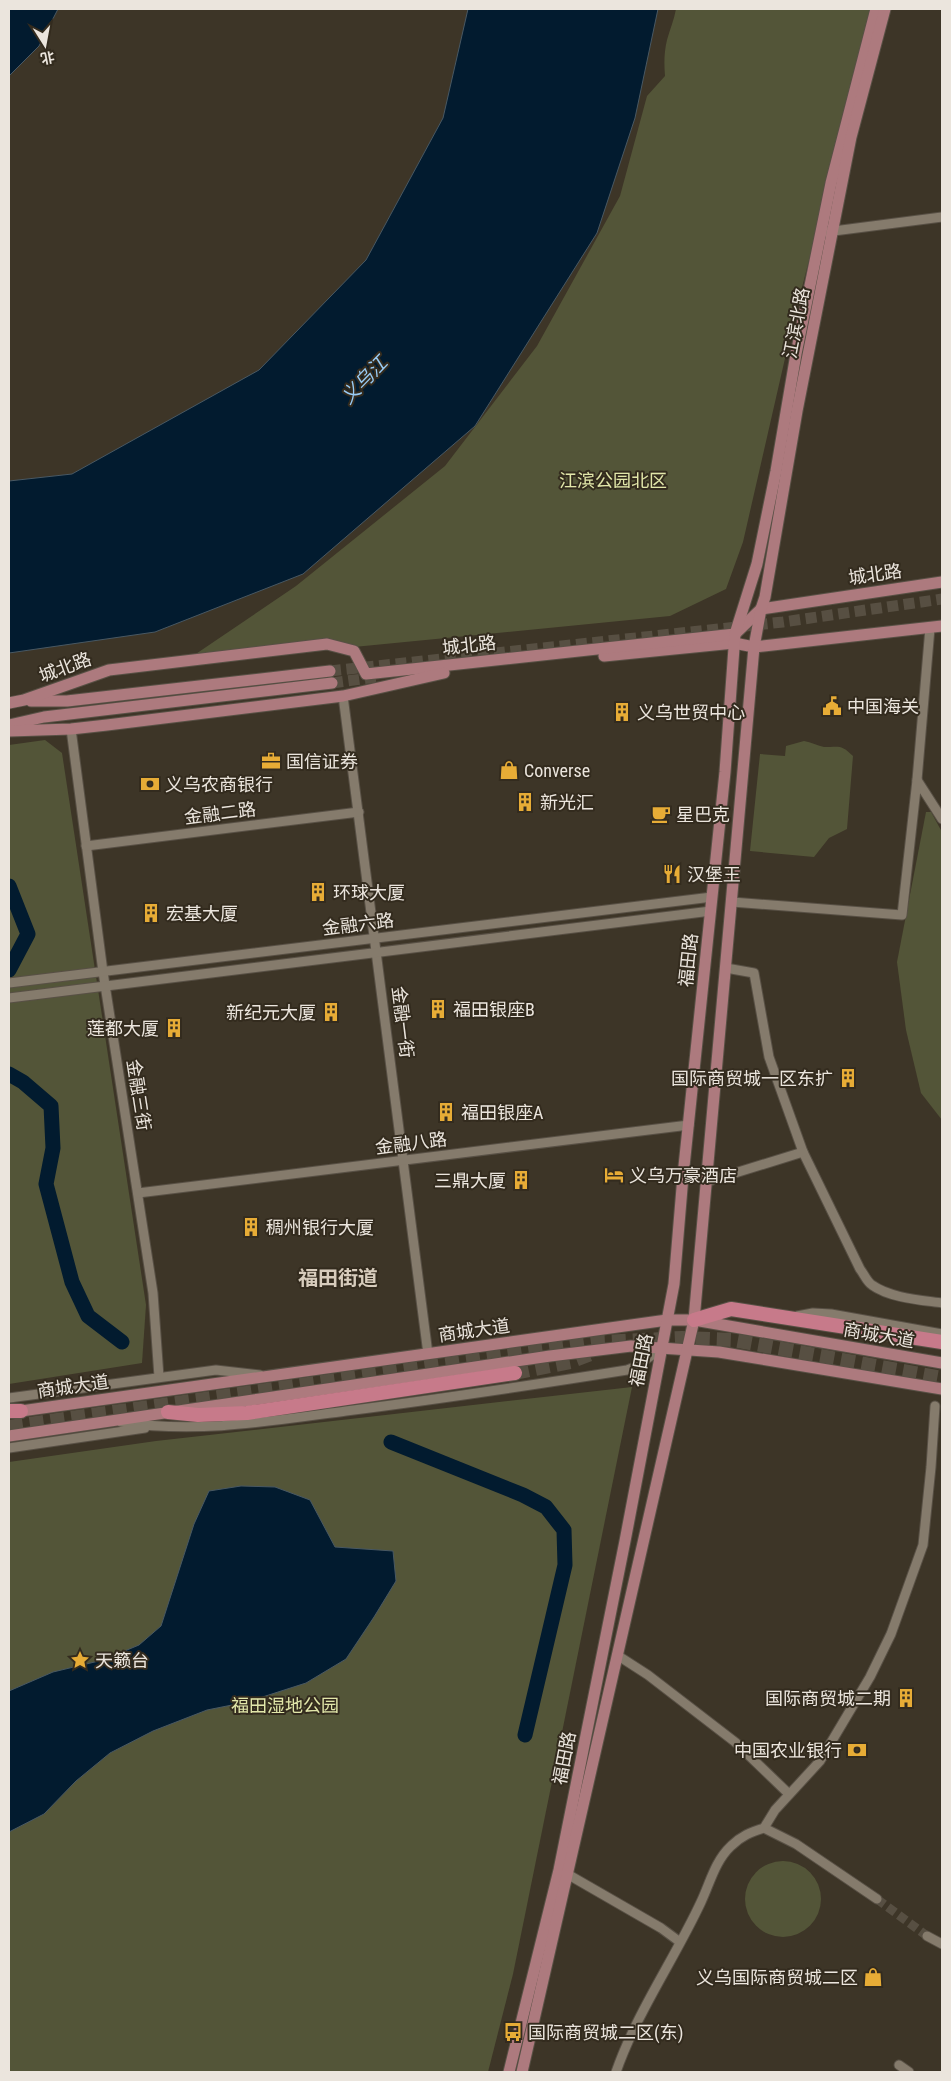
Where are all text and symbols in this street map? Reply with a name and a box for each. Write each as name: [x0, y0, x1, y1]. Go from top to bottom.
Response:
north arrow: [20, 20, 70, 70]
text: 北: [39, 49, 56, 67]
street label: 江滨北路: [779, 286, 813, 360]
water label: 义乌江: [336, 350, 393, 408]
park label: 江滨公园北区: [559, 470, 667, 491]
street label: 城北路: [847, 560, 903, 588]
street label: 城北路: [441, 632, 497, 658]
street label: 城北路: [36, 648, 94, 686]
public building icon: 中国海关: [821, 695, 843, 717]
place label: 中国海关: [847, 696, 919, 717]
building icon: 义乌世贸中心: [611, 701, 633, 723]
place label: 义乌世贸中心: [637, 702, 745, 723]
office icon: 国信证券: [260, 750, 282, 772]
place label: 国信证券: [286, 751, 358, 772]
shop icon: Converse: [498, 759, 520, 781]
place label: Converse: [524, 760, 590, 781]
bank icon: 义乌农商银行: [139, 773, 161, 795]
place label: 义乌农商银行: [165, 774, 273, 795]
building icon: 新光汇: [514, 791, 536, 813]
place label: 新光汇: [540, 792, 594, 813]
street label: 金融二路: [183, 798, 257, 828]
cafe icon: 星巴克: [650, 803, 672, 825]
place label: 星巴克: [676, 804, 730, 825]
restaurant icon: 汉堡王: [661, 863, 683, 885]
place label: 汉堡王: [687, 864, 741, 885]
building icon: 环球大厦: [307, 881, 329, 903]
place label: 环球大厦: [333, 882, 405, 903]
building icon: 宏基大厦: [140, 902, 162, 924]
place label: 宏基大厦: [166, 903, 238, 924]
street label: 金融六路: [321, 909, 395, 939]
street label: 福田路: [675, 932, 701, 988]
street label: 金融一街: [388, 985, 418, 1059]
building icon: 福田银座B: [427, 998, 449, 1020]
place label: 福田银座B: [453, 999, 535, 1020]
building icon: 新纪元大厦: [320, 1001, 342, 1023]
place label: 新纪元大厦: [226, 1002, 316, 1023]
building icon: 莲都大厦: [163, 1017, 185, 1039]
place label: 莲都大厦: [87, 1018, 159, 1039]
street label: 金融三街: [123, 1058, 155, 1132]
building icon: 国际商贸城一区东扩: [837, 1067, 859, 1089]
place label: 国际商贸城一区东扩: [671, 1068, 833, 1089]
building icon: 福田银座A: [435, 1101, 457, 1123]
place label: 福田银座A: [461, 1102, 544, 1123]
street label: 金融八路: [374, 1128, 448, 1158]
hotel icon: 义乌万豪酒店: [603, 1164, 625, 1186]
place label: 义乌万豪酒店: [629, 1165, 737, 1186]
building icon: 三鼎大厦: [510, 1169, 532, 1191]
place label: 三鼎大厦: [434, 1170, 506, 1191]
building icon: 稠州银行大厦: [240, 1216, 262, 1238]
place label: 稠州银行大厦: [266, 1217, 374, 1238]
district label: 福田街道: [298, 1266, 378, 1290]
street label: 商城大道: [437, 1315, 511, 1345]
street label: 商城大道: [842, 1318, 916, 1352]
street label: 福田路: [626, 1331, 656, 1389]
street label: 商城大道: [36, 1371, 110, 1401]
place icon: 天籁台: [69, 1649, 91, 1671]
place label: 天籁台: [95, 1650, 149, 1671]
building icon: 国际商贸城二期: [895, 1687, 917, 1709]
place label: 国际商贸城二期: [765, 1688, 891, 1709]
park label: 福田湿地公园: [231, 1695, 339, 1716]
street label: 福田路: [549, 1729, 579, 1787]
bank icon: 中国农业银行: [846, 1739, 868, 1761]
place label: 中国农业银行: [734, 1740, 842, 1761]
shop icon: 义乌国际商贸城二区: [862, 1966, 884, 1988]
place label: 义乌国际商贸城二区: [696, 1967, 858, 1988]
bus stop icon: 国际商贸城二区(东): [502, 2021, 524, 2043]
place label: 国际商贸城二区(东): [528, 2022, 683, 2044]

